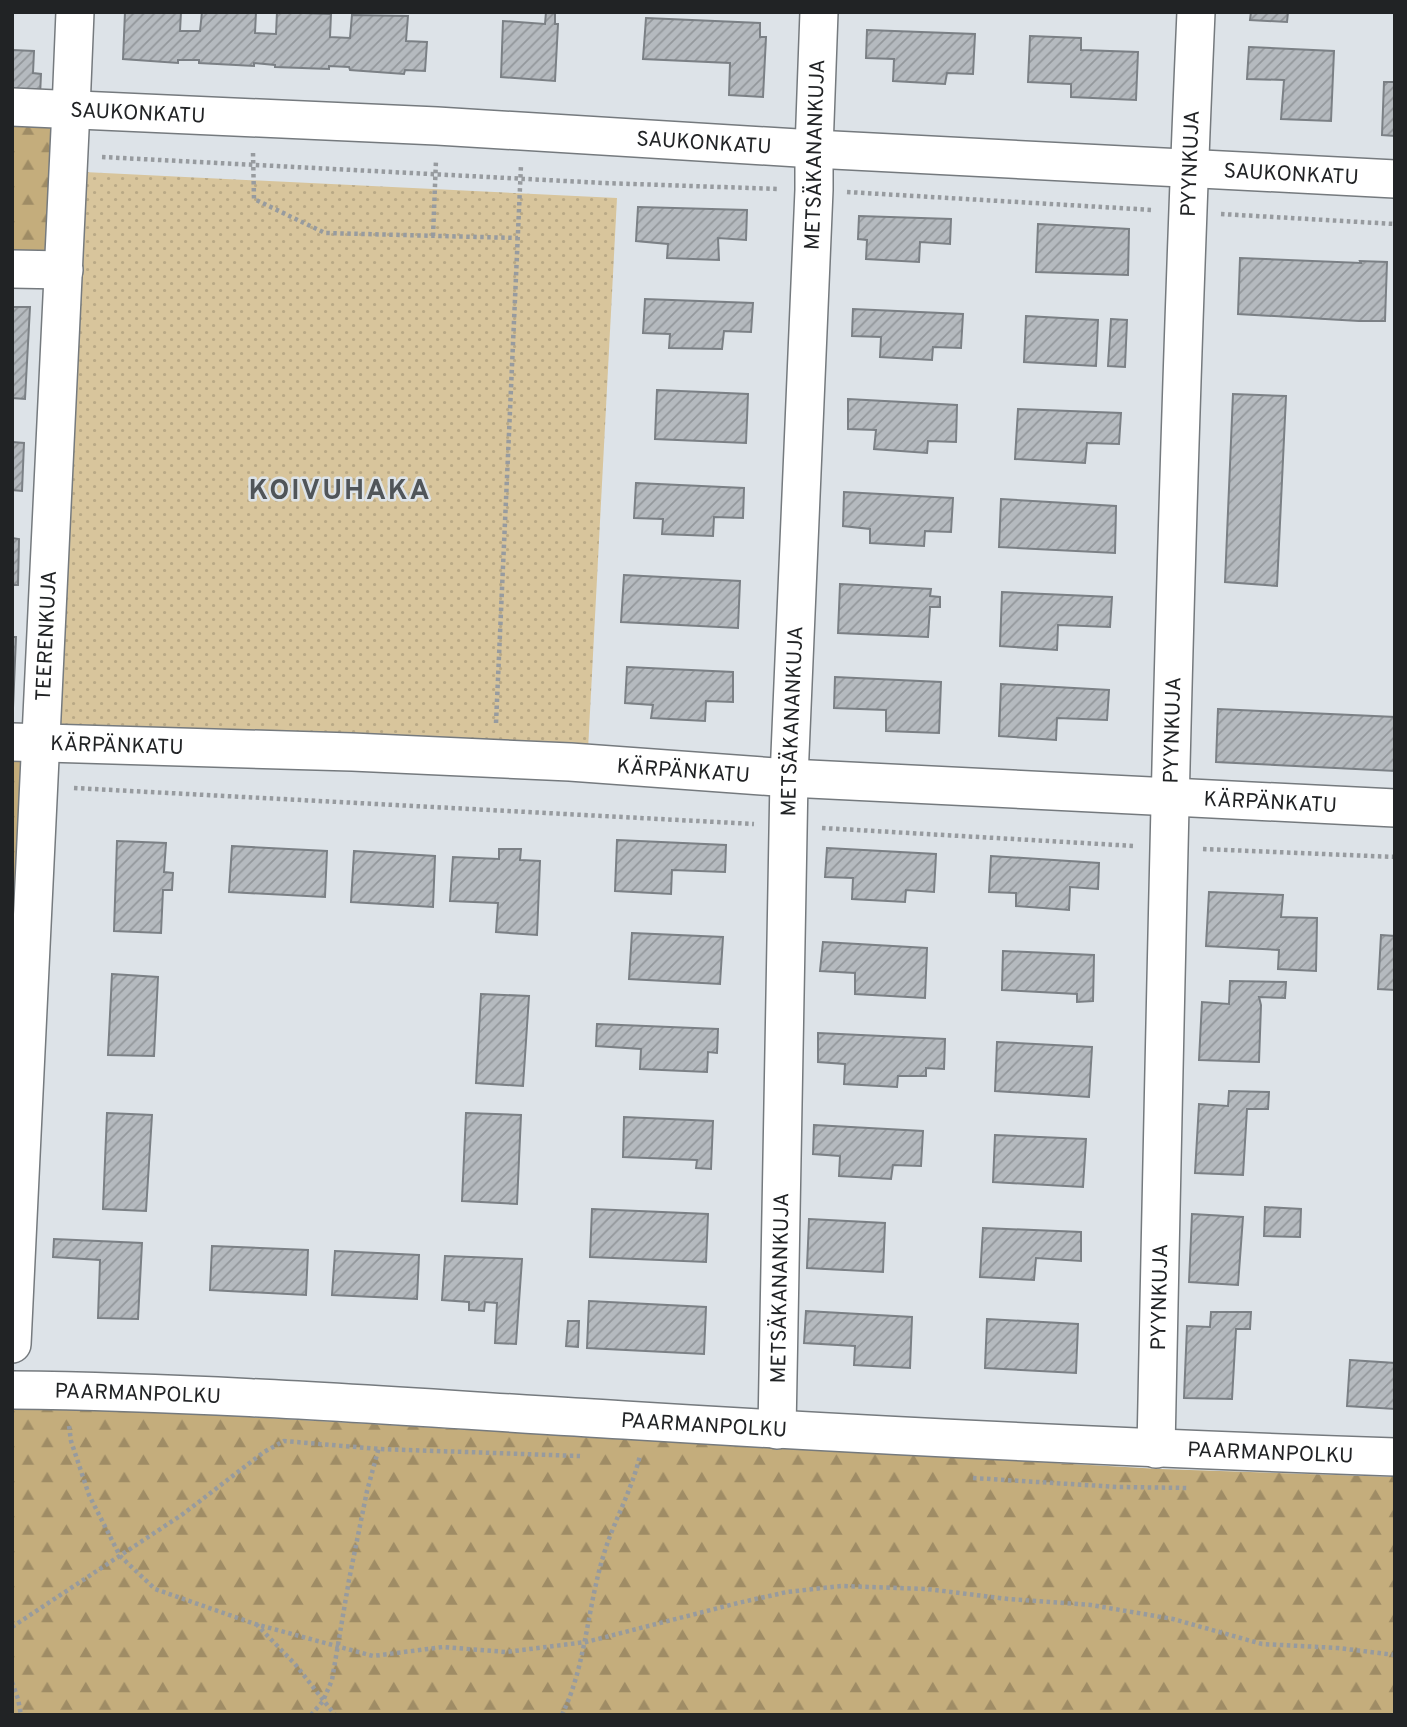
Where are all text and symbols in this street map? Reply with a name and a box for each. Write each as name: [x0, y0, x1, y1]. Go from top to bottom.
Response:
street label: METSÄKANANKUJA: [799, 59, 832, 251]
street label: SAUKONKATU: [70, 98, 206, 131]
street label: PYYNKUJA: [1176, 110, 1207, 217]
street label: SAUKONKATU: [636, 126, 772, 161]
street label: SAUKONKATU: [1223, 158, 1359, 192]
district label: KOIVUHAKA: [248, 474, 432, 510]
street label: TEERENKUJA: [31, 570, 64, 702]
street label: METSÄKANANKUJA: [776, 625, 810, 817]
street label: PYYNKUJA: [1159, 676, 1188, 784]
street label: KÄRPÄNKATU: [50, 731, 184, 762]
street label: KÄRPÄNKATU: [616, 753, 751, 790]
street label: KÄRPÄNKATU: [1203, 787, 1338, 820]
street label: METSÄKANANKUJA: [766, 1192, 796, 1384]
street label: PYYNKUJA: [1146, 1243, 1175, 1351]
street label: PAARMANPOLKU: [54, 1379, 222, 1411]
street label: PAARMANPOLKU: [620, 1408, 788, 1445]
street label: PAARMANPOLKU: [1187, 1437, 1354, 1471]

